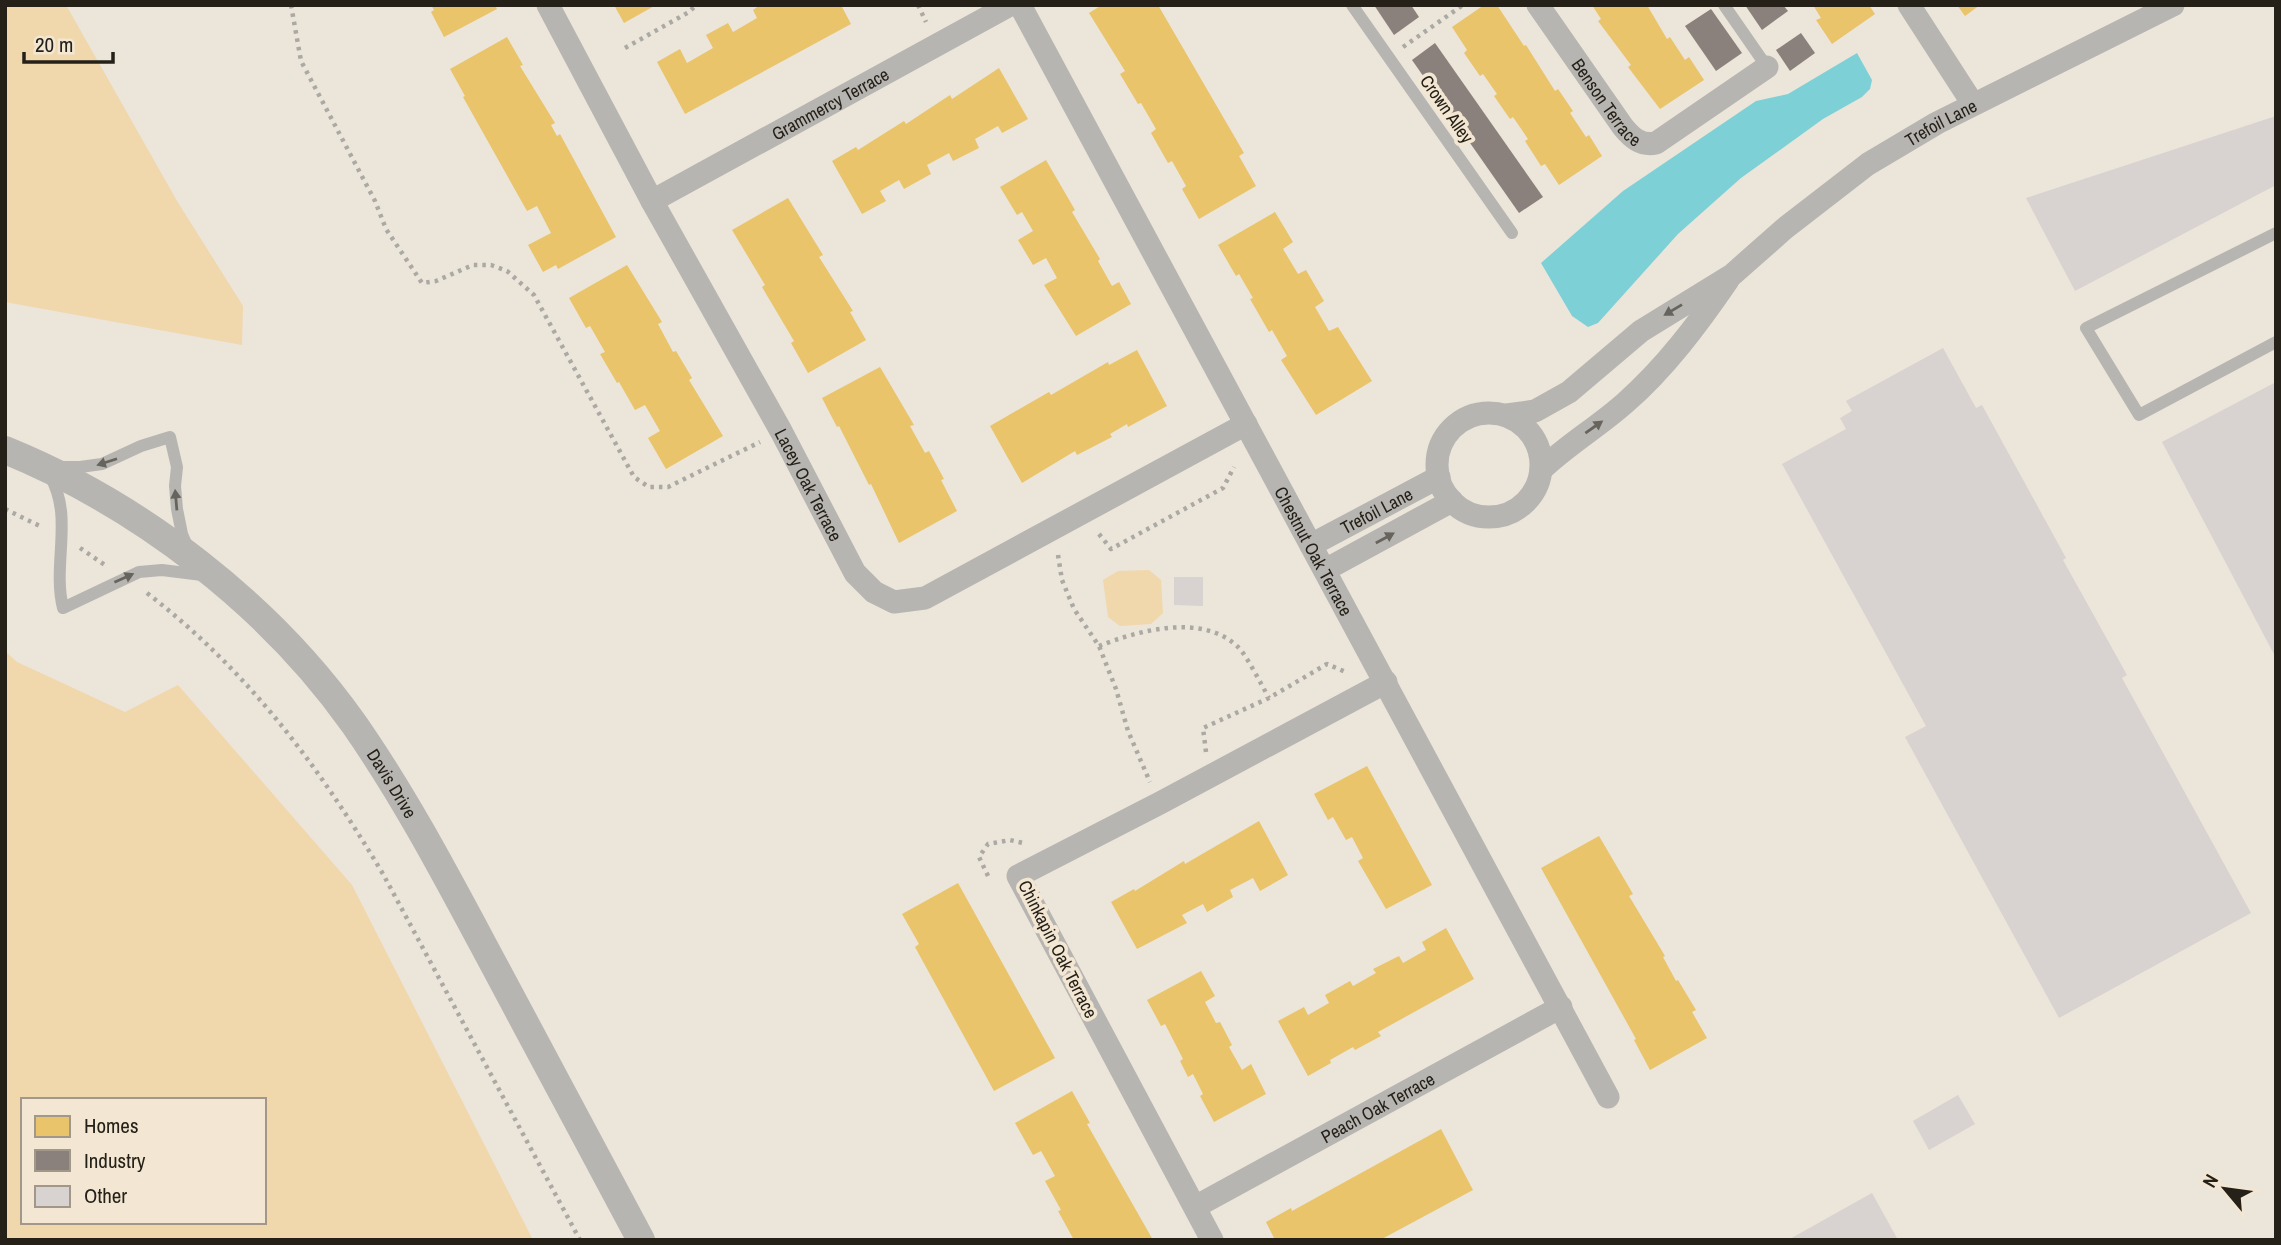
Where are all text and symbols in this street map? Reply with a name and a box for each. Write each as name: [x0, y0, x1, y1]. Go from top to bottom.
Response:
scale bar: [24, 21, 114, 65]
text: 20 m: [35, 30, 73, 59]
street label: Benson Terrace: [1566, 53, 1646, 152]
street label: Grammercy Terrace: [767, 61, 893, 146]
street label: Crown Alley: [1414, 70, 1480, 149]
street label: Trefoil Lane: [1900, 93, 1981, 152]
one-way arrow: [1664, 303, 1683, 316]
one-way arrow: [1585, 420, 1603, 434]
street label: Lacey Oak Terrace: [769, 424, 849, 545]
one-way arrow: [96, 457, 117, 467]
street label: Trefoil Lane: [1336, 481, 1417, 540]
street label: Chestnut Oak Terrace: [1269, 482, 1359, 620]
one-way arrow: [170, 489, 181, 511]
one-way arrow: [1375, 532, 1395, 544]
one-way arrow: [114, 572, 134, 584]
street label: Davis Drive: [361, 744, 423, 823]
street label: Chinkapin Oak Terrace: [1012, 876, 1104, 1022]
street label: Peach Oak Terrace: [1316, 1066, 1439, 1148]
legend: [21, 1098, 266, 1224]
text: Homes: [84, 1111, 139, 1140]
text: Industry: [84, 1146, 146, 1175]
north arrow: [2190, 1154, 2260, 1224]
text: N: [2196, 1170, 2224, 1192]
text: Other: [84, 1181, 127, 1210]

